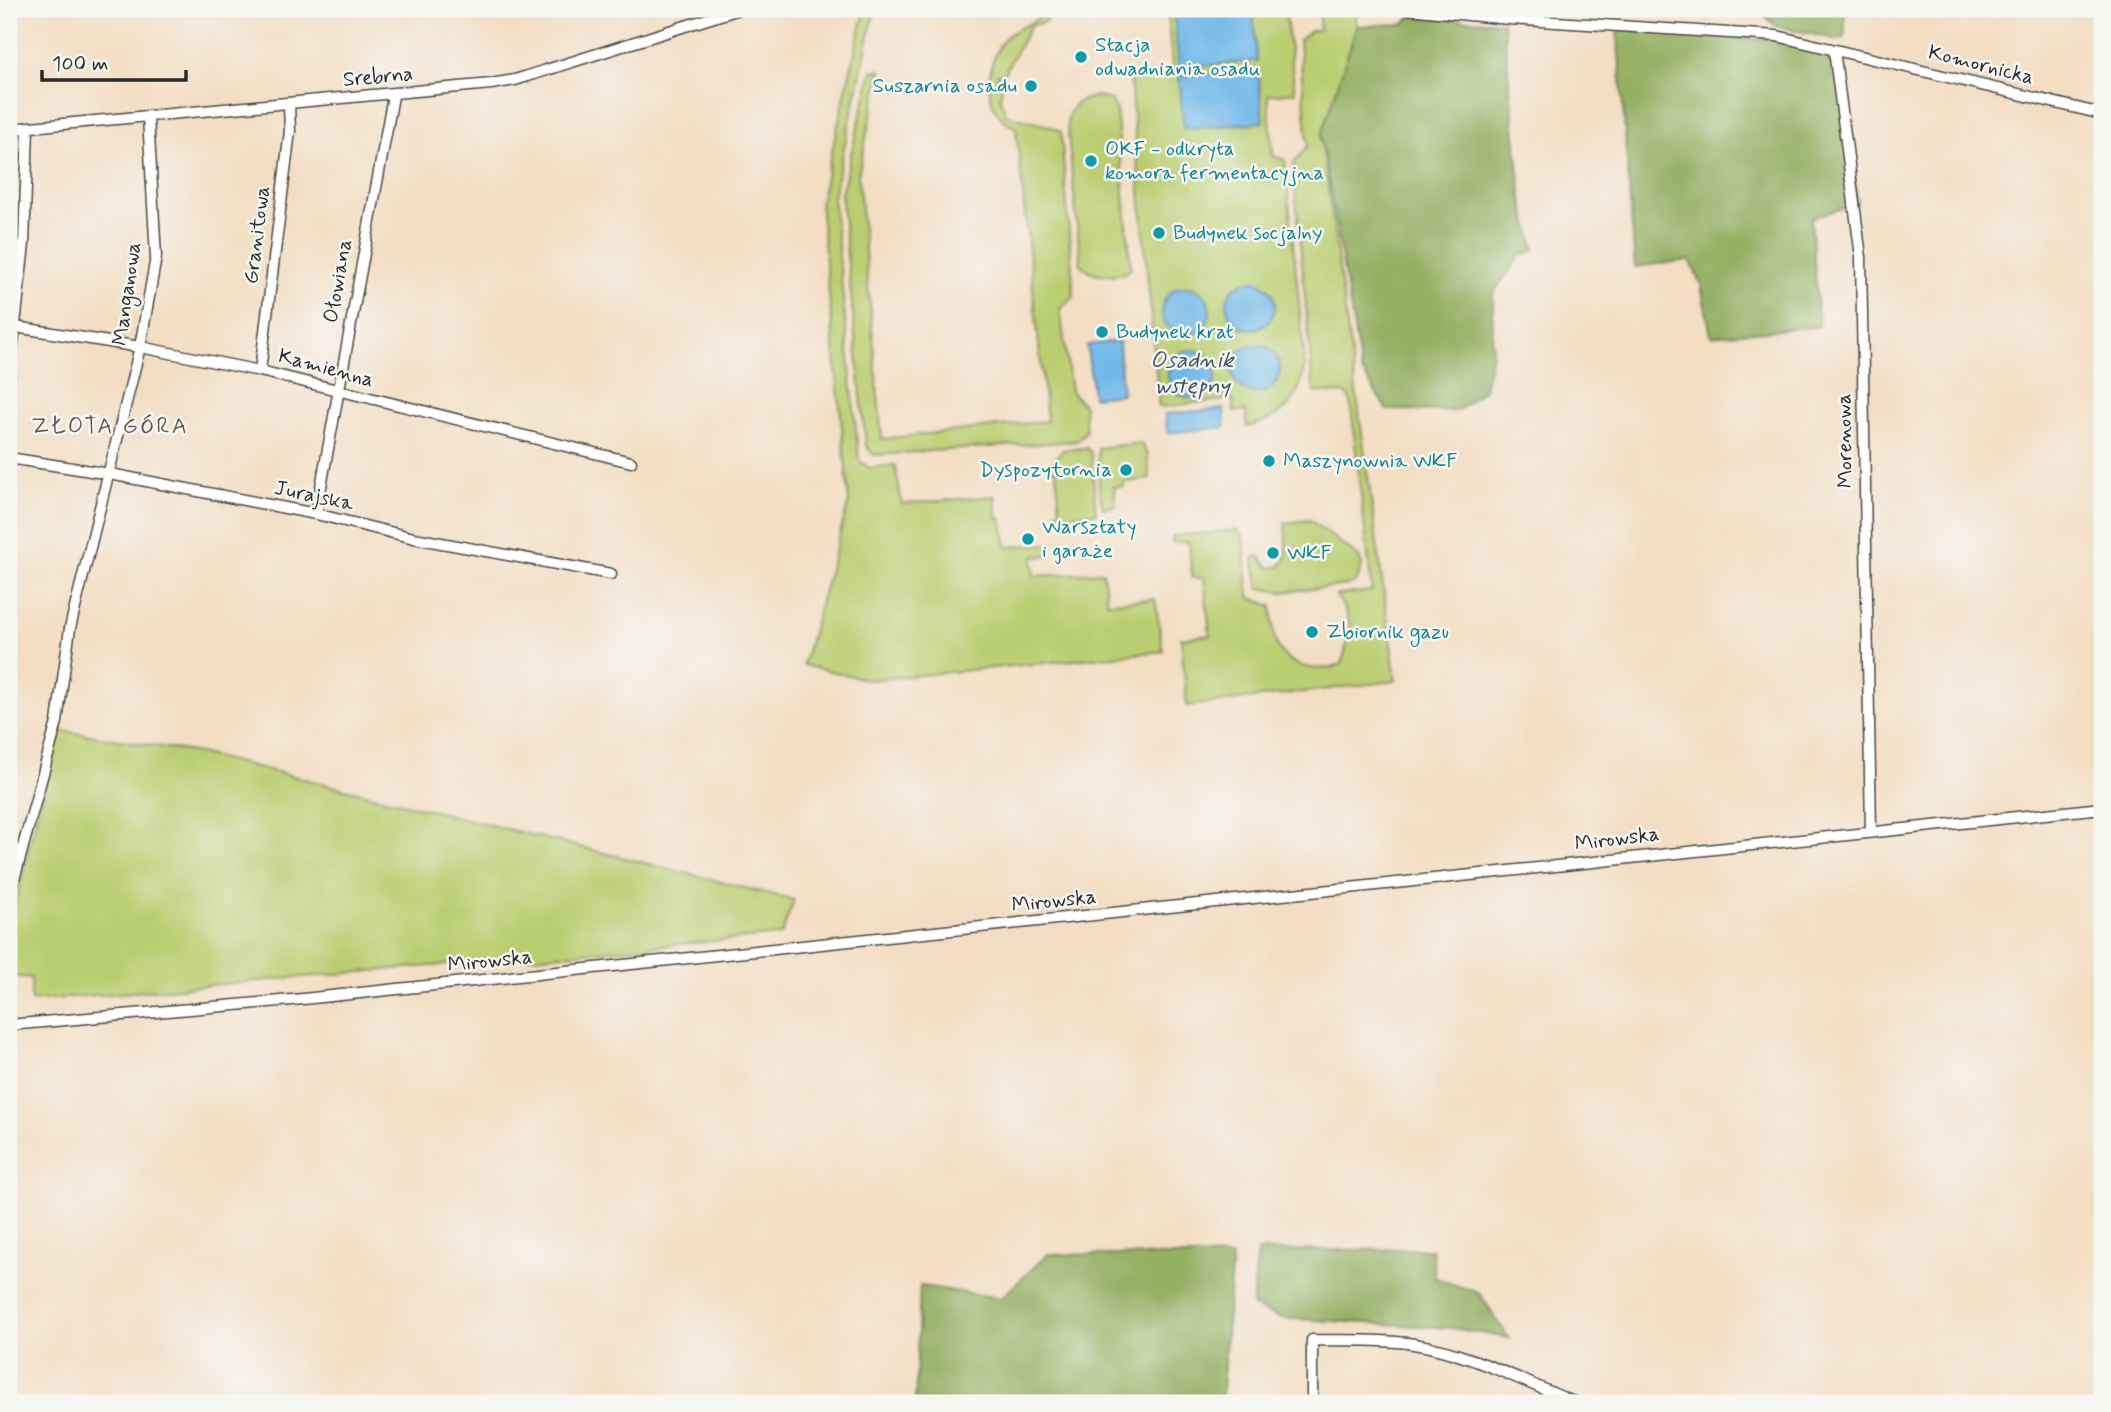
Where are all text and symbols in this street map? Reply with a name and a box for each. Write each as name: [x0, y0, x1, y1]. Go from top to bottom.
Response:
place label: Stacja odwadniania osadu: [1095, 31, 1260, 83]
scale bar: [42, 38, 186, 82]
street label: Komornicka: [1925, 38, 2037, 92]
marker: Stacja odwadniania osadu: [1073, 49, 1089, 65]
text: 100 m: [52, 50, 108, 78]
street label: Srebrna: [342, 60, 414, 94]
place label: Suszarnia osadu: [873, 72, 1017, 100]
marker: Suszarnia osadu: [1023, 78, 1039, 94]
place label: OKF - odkryta komora fermentacyjna: [1105, 135, 1324, 187]
marker: OKF - odkryta komora fermentacyjna: [1083, 153, 1099, 169]
street label: Granitowa: [237, 184, 277, 286]
place label: Budynek socjalny: [1173, 219, 1322, 247]
marker: Budynek socjalny: [1151, 225, 1167, 241]
street label: Ołowiana: [317, 237, 359, 325]
street label: Manganowa: [106, 240, 149, 348]
place label: Budynek krat: [1116, 318, 1234, 346]
marker: Budynek krat: [1094, 324, 1110, 340]
street label: Kamienna: [275, 342, 377, 394]
water label: Osadnik wstępny: [1150, 346, 1235, 402]
street label: Morenowa: [1830, 393, 1860, 489]
district label: ZŁOTA GÓRA: [31, 412, 189, 442]
place label: Maszynownia WKF: [1283, 447, 1458, 475]
marker: Maszynownia WKF: [1261, 453, 1277, 469]
place label: Dyspozytornia: [979, 456, 1112, 484]
marker: Dyspozytornia: [1118, 462, 1134, 478]
street label: Jurajska: [272, 474, 357, 518]
place label: Warsztaty i garaże: [1042, 513, 1136, 565]
marker: Warsztaty i garaże: [1020, 531, 1036, 547]
place label: WKF: [1287, 539, 1332, 567]
marker: WKF: [1265, 545, 1281, 561]
place label: Zbiornik gazu: [1326, 618, 1449, 647]
marker: Zbiornik gazu: [1304, 624, 1320, 640]
street label: Mirowska: [1573, 820, 1661, 858]
street label: Mirowska: [1010, 883, 1098, 919]
street label: Mirowska: [446, 943, 534, 979]

